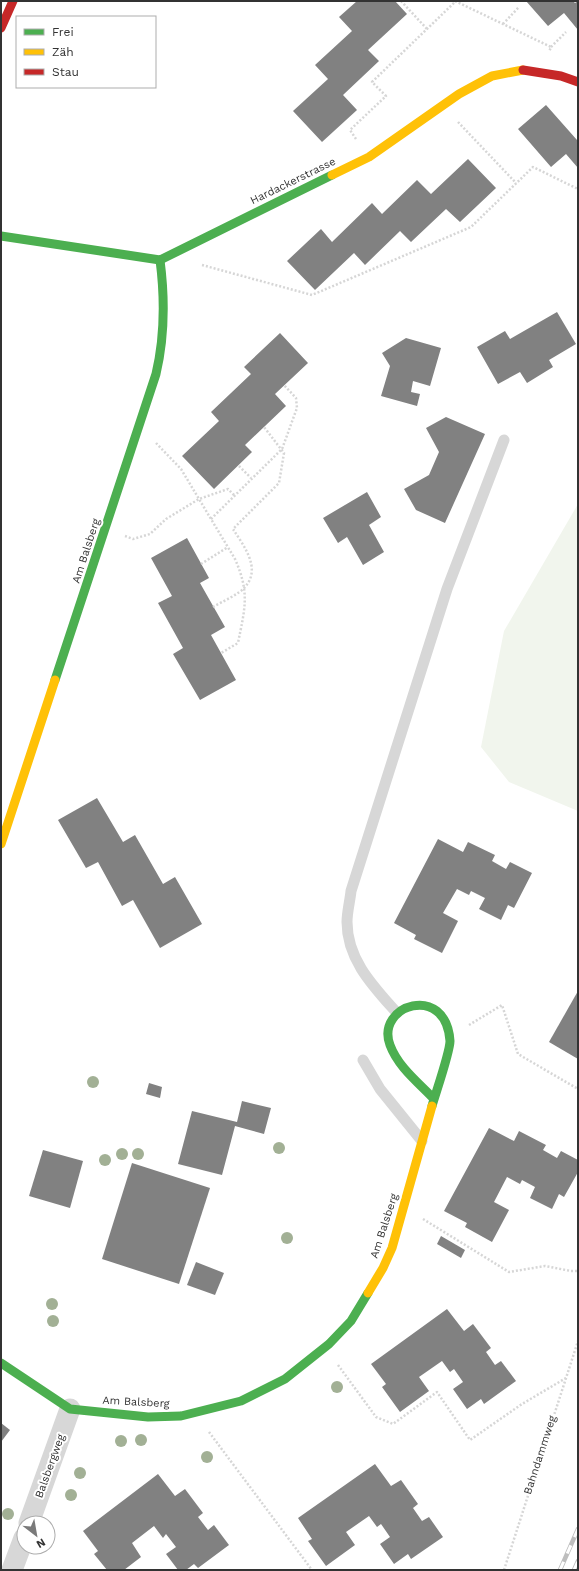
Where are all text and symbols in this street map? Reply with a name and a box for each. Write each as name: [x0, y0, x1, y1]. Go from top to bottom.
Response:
legend: [16, 16, 156, 88]
text: Frei: [52, 25, 74, 39]
text: Zäh: [52, 45, 74, 59]
text: Stau: [52, 65, 79, 79]
street label: Hardackerstrasse: [248, 155, 338, 207]
street label: Am Balsberg: [69, 517, 103, 585]
street label: Am Balsberg: [367, 1192, 401, 1260]
street label: Am Balsberg: [102, 1394, 170, 1410]
street label: Bahndammweg: [521, 1414, 559, 1496]
street label: Balsbergweg: [32, 1432, 68, 1500]
north arrow: [16, 1515, 56, 1555]
text: N: [34, 1535, 48, 1551]

